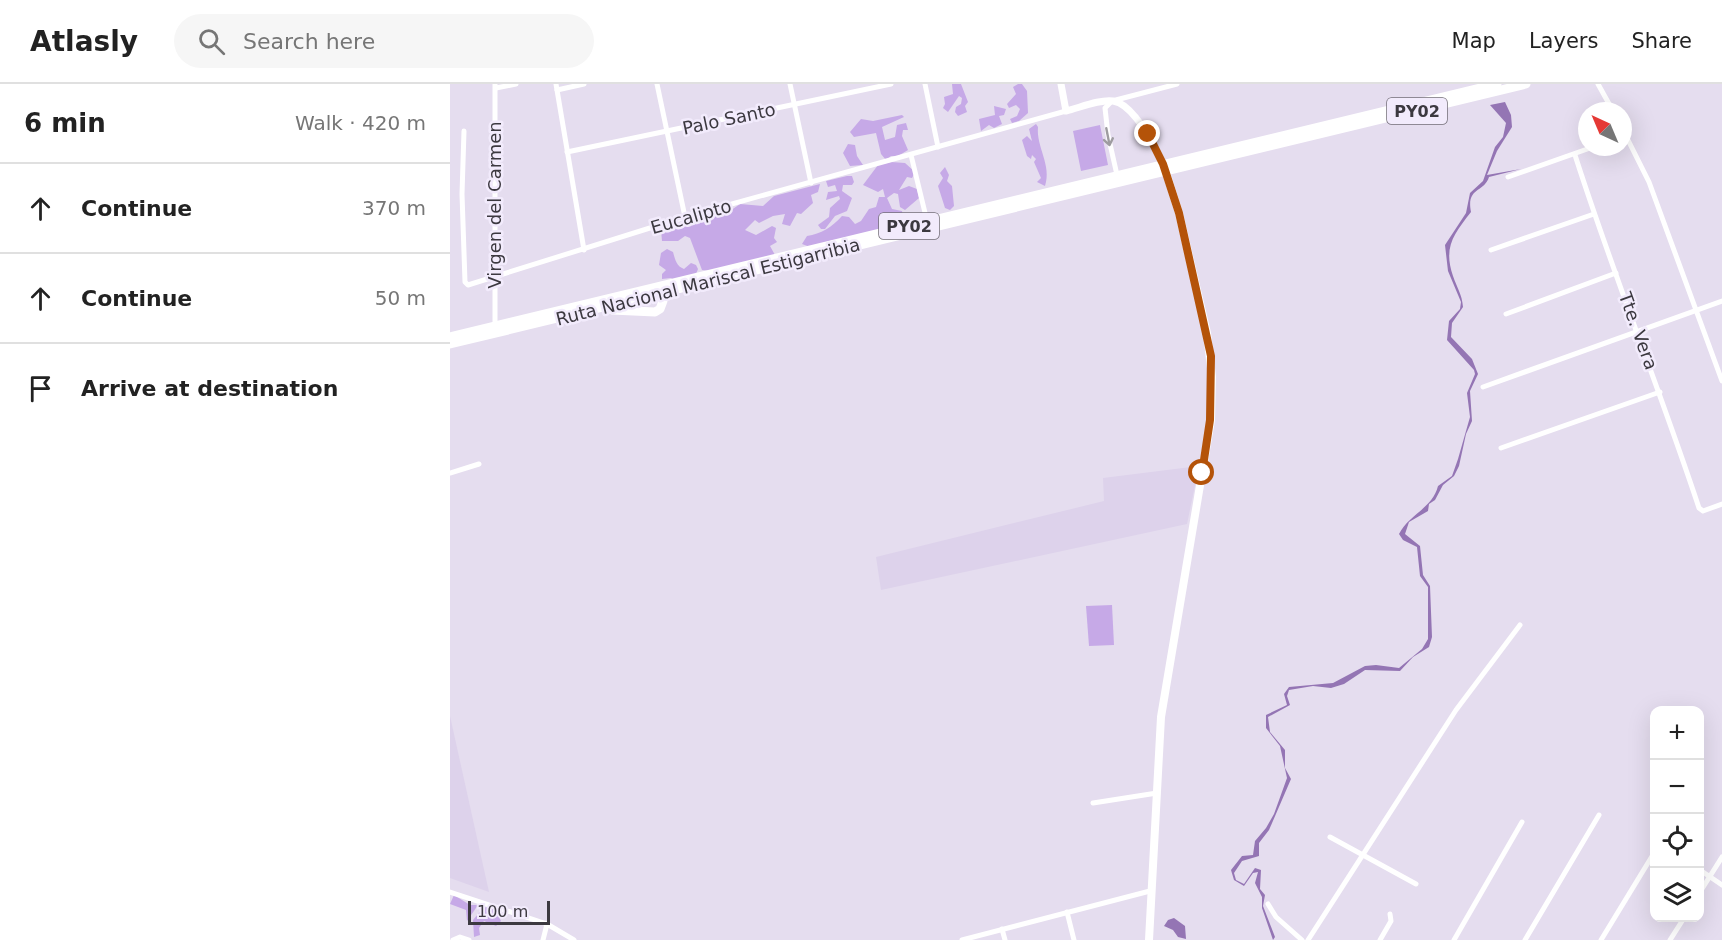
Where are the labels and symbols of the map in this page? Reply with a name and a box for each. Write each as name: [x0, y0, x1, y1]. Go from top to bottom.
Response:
street label: Palo Santo: [680, 98, 777, 139]
road number: PY02: [1387, 98, 1447, 124]
north arrow: [1578, 102, 1632, 156]
route end: [1134, 120, 1160, 146]
street label: Virgen del Carmen: [484, 121, 505, 289]
one-way arrow: [1103, 127, 1114, 146]
street label: Eucalipto: [648, 195, 734, 238]
road number: PY02: [879, 213, 939, 239]
street label: Ruta Nacional Mariscal Estigarribia: [554, 234, 862, 330]
street label: Tte. Vera: [1614, 288, 1662, 372]
route start: [1188, 459, 1214, 485]
scale bar: [468, 898, 550, 926]

